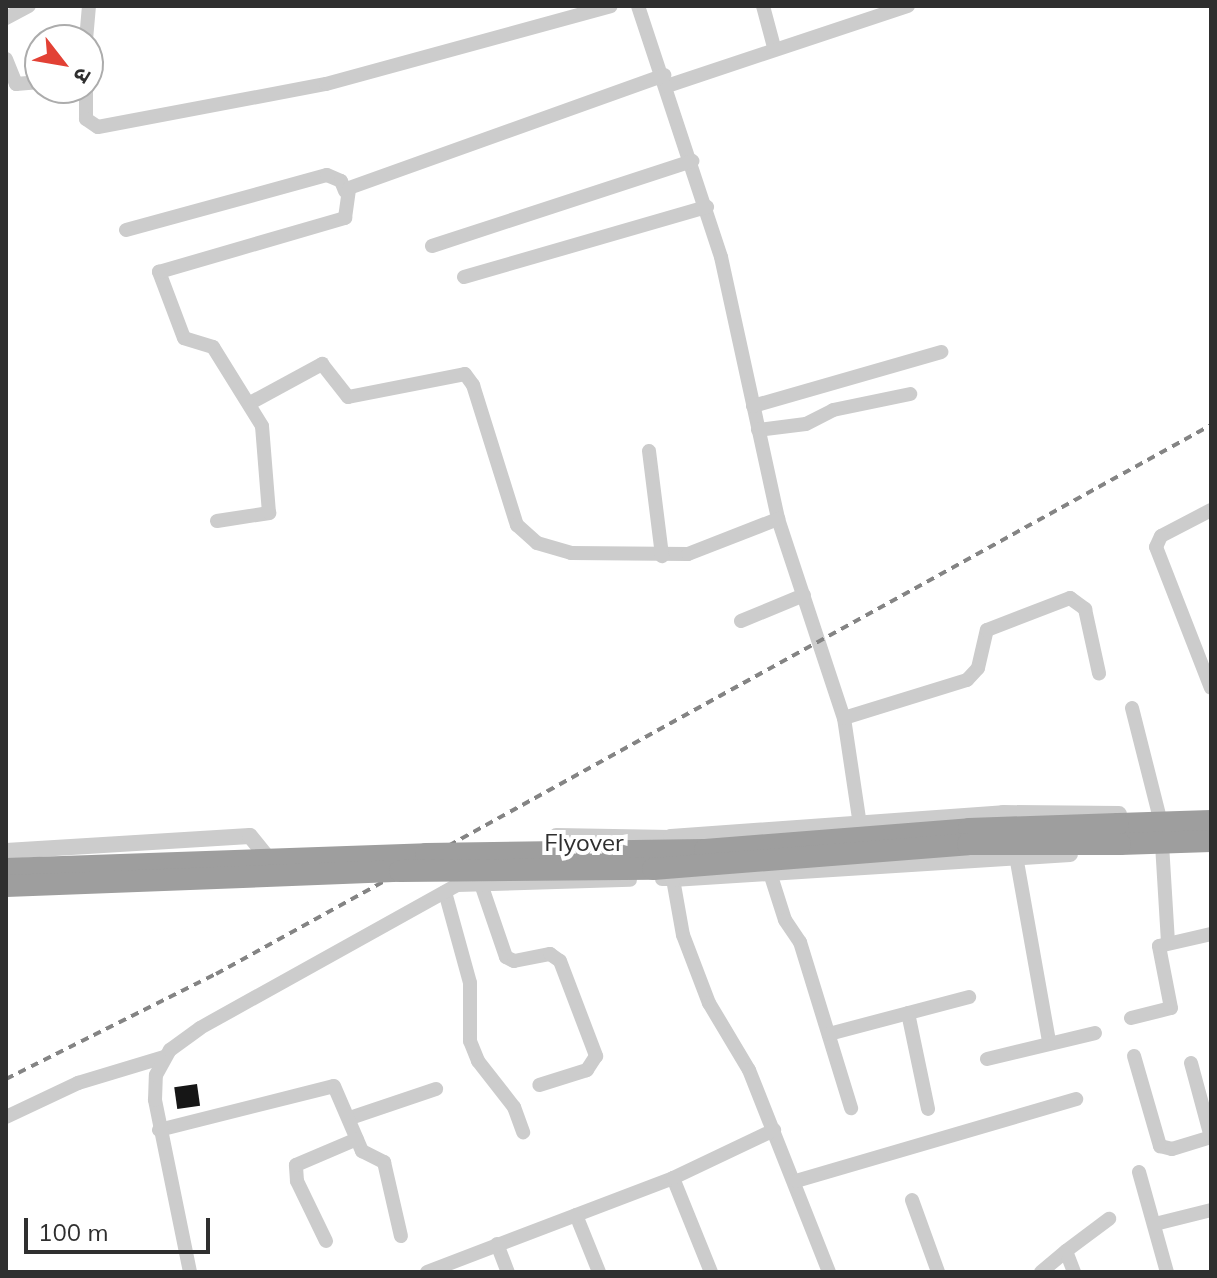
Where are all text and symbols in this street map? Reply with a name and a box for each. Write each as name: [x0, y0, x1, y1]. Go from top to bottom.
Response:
north arrow: [24, 24, 104, 104]
text: उ: [68, 63, 98, 88]
street label: Flyover: [544, 829, 624, 857]
scale bar: [28, 1202, 214, 1252]
text: 100 m: [38, 1217, 109, 1247]

